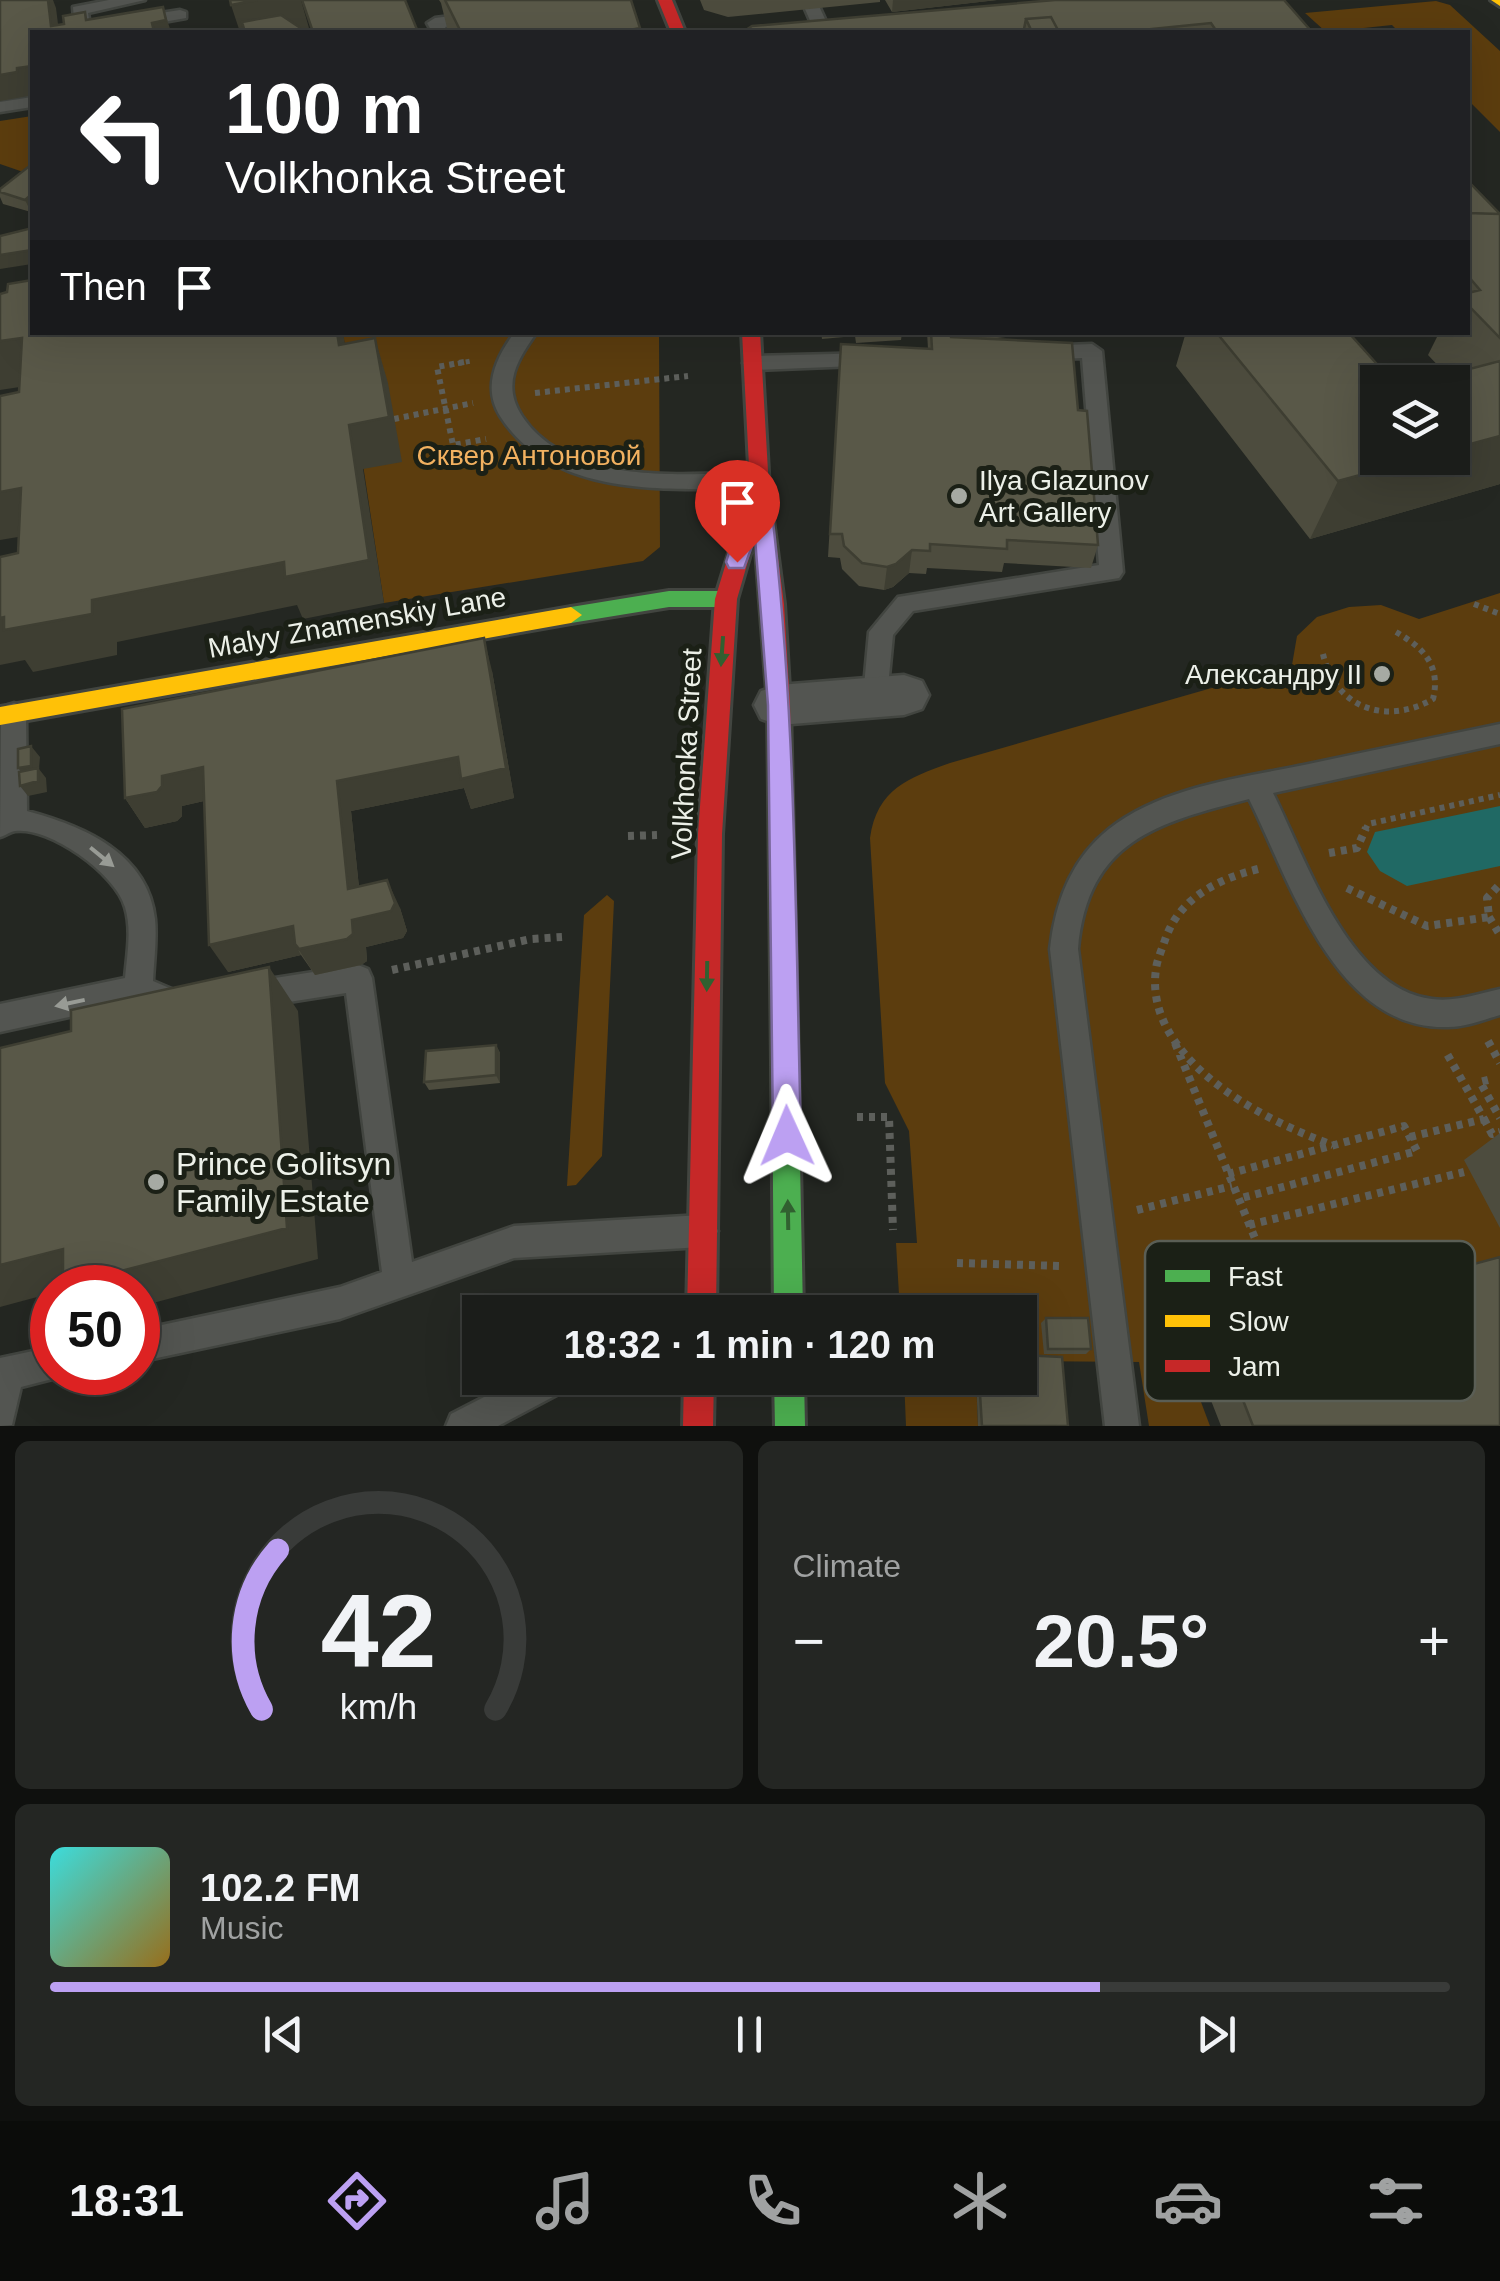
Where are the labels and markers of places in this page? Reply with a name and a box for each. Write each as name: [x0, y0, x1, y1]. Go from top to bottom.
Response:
pin: [695, 460, 780, 563]
place label: Ilya Glazunov Art Gallery: [979, 465, 1149, 528]
marker: Ilya Glazunov Art Gallery: [948, 485, 970, 507]
place label: Александру II: [1185, 659, 1362, 690]
marker: Александру II: [1371, 663, 1393, 685]
place label: Prince Golitsyn Family Estate: [176, 1146, 391, 1219]
marker: Prince Golitsyn Family Estate: [145, 1171, 167, 1193]

